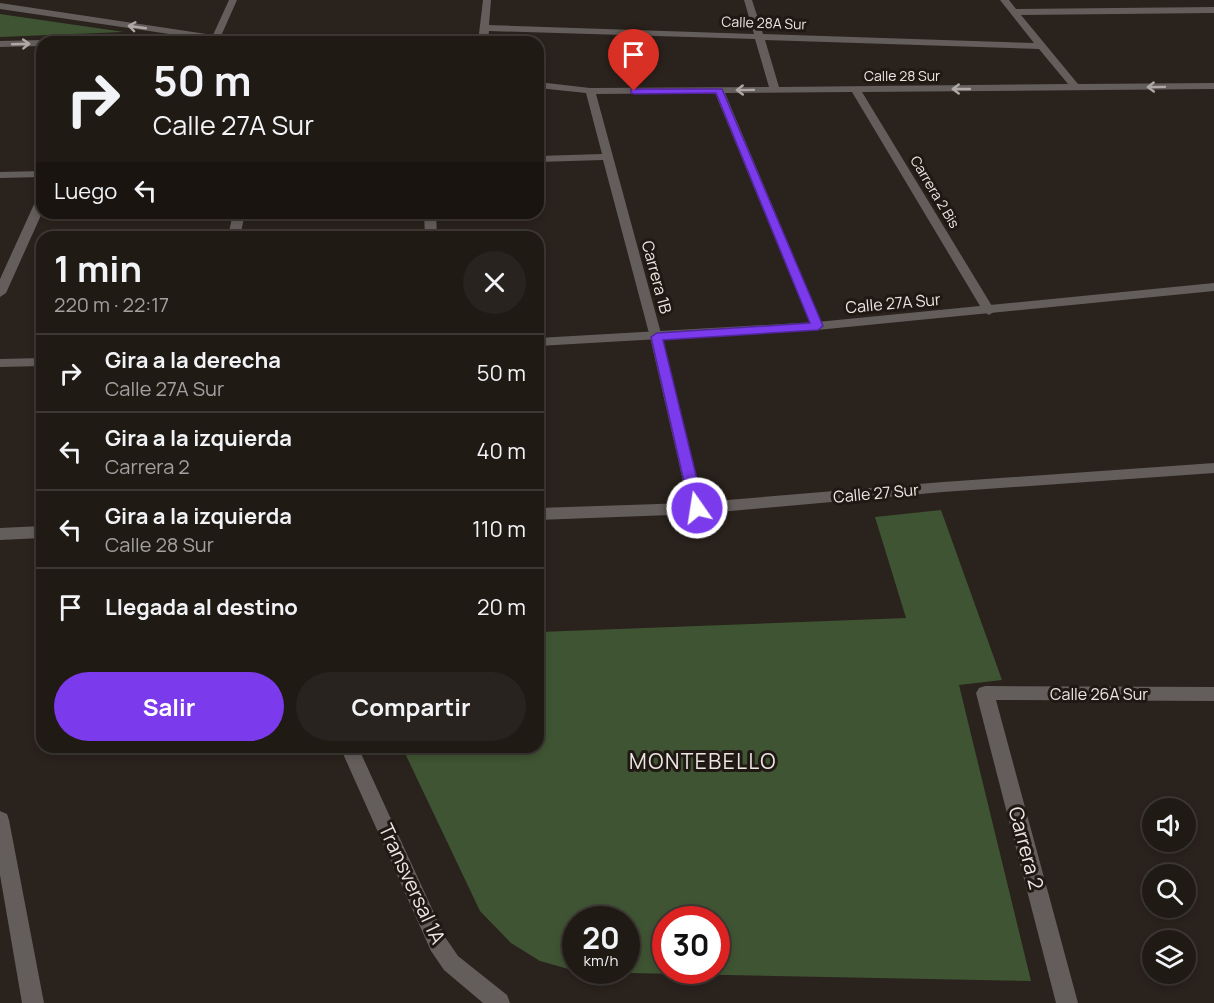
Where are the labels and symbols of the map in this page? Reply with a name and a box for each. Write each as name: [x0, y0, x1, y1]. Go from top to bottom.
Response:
street label: Calle 28A Sur: [721, 12, 807, 33]
one-way arrow: [128, 21, 147, 32]
pin: [608, 29, 659, 91]
one-way arrow: [11, 38, 30, 49]
street label: Calle 28 Sur: [864, 66, 940, 85]
one-way arrow: [1146, 81, 1166, 93]
one-way arrow: [951, 83, 971, 95]
one-way arrow: [735, 84, 755, 96]
street label: Carrera 2 Bis: [906, 152, 964, 231]
street label: Carrera 1B: [637, 238, 677, 316]
street label: Calle 27A Sur: [845, 288, 942, 318]
position arrow: [665, 476, 729, 540]
street label: Calle 27 Sur: [832, 478, 920, 508]
street label: Calle 26A Sur: [1050, 683, 1148, 705]
district label: MONTEBELLO: [629, 747, 777, 775]
street label: Carrera 2: [1002, 803, 1050, 892]
street label: Transversal 1A: [373, 819, 452, 949]
speed limit sign: 30: [652, 906, 730, 984]

